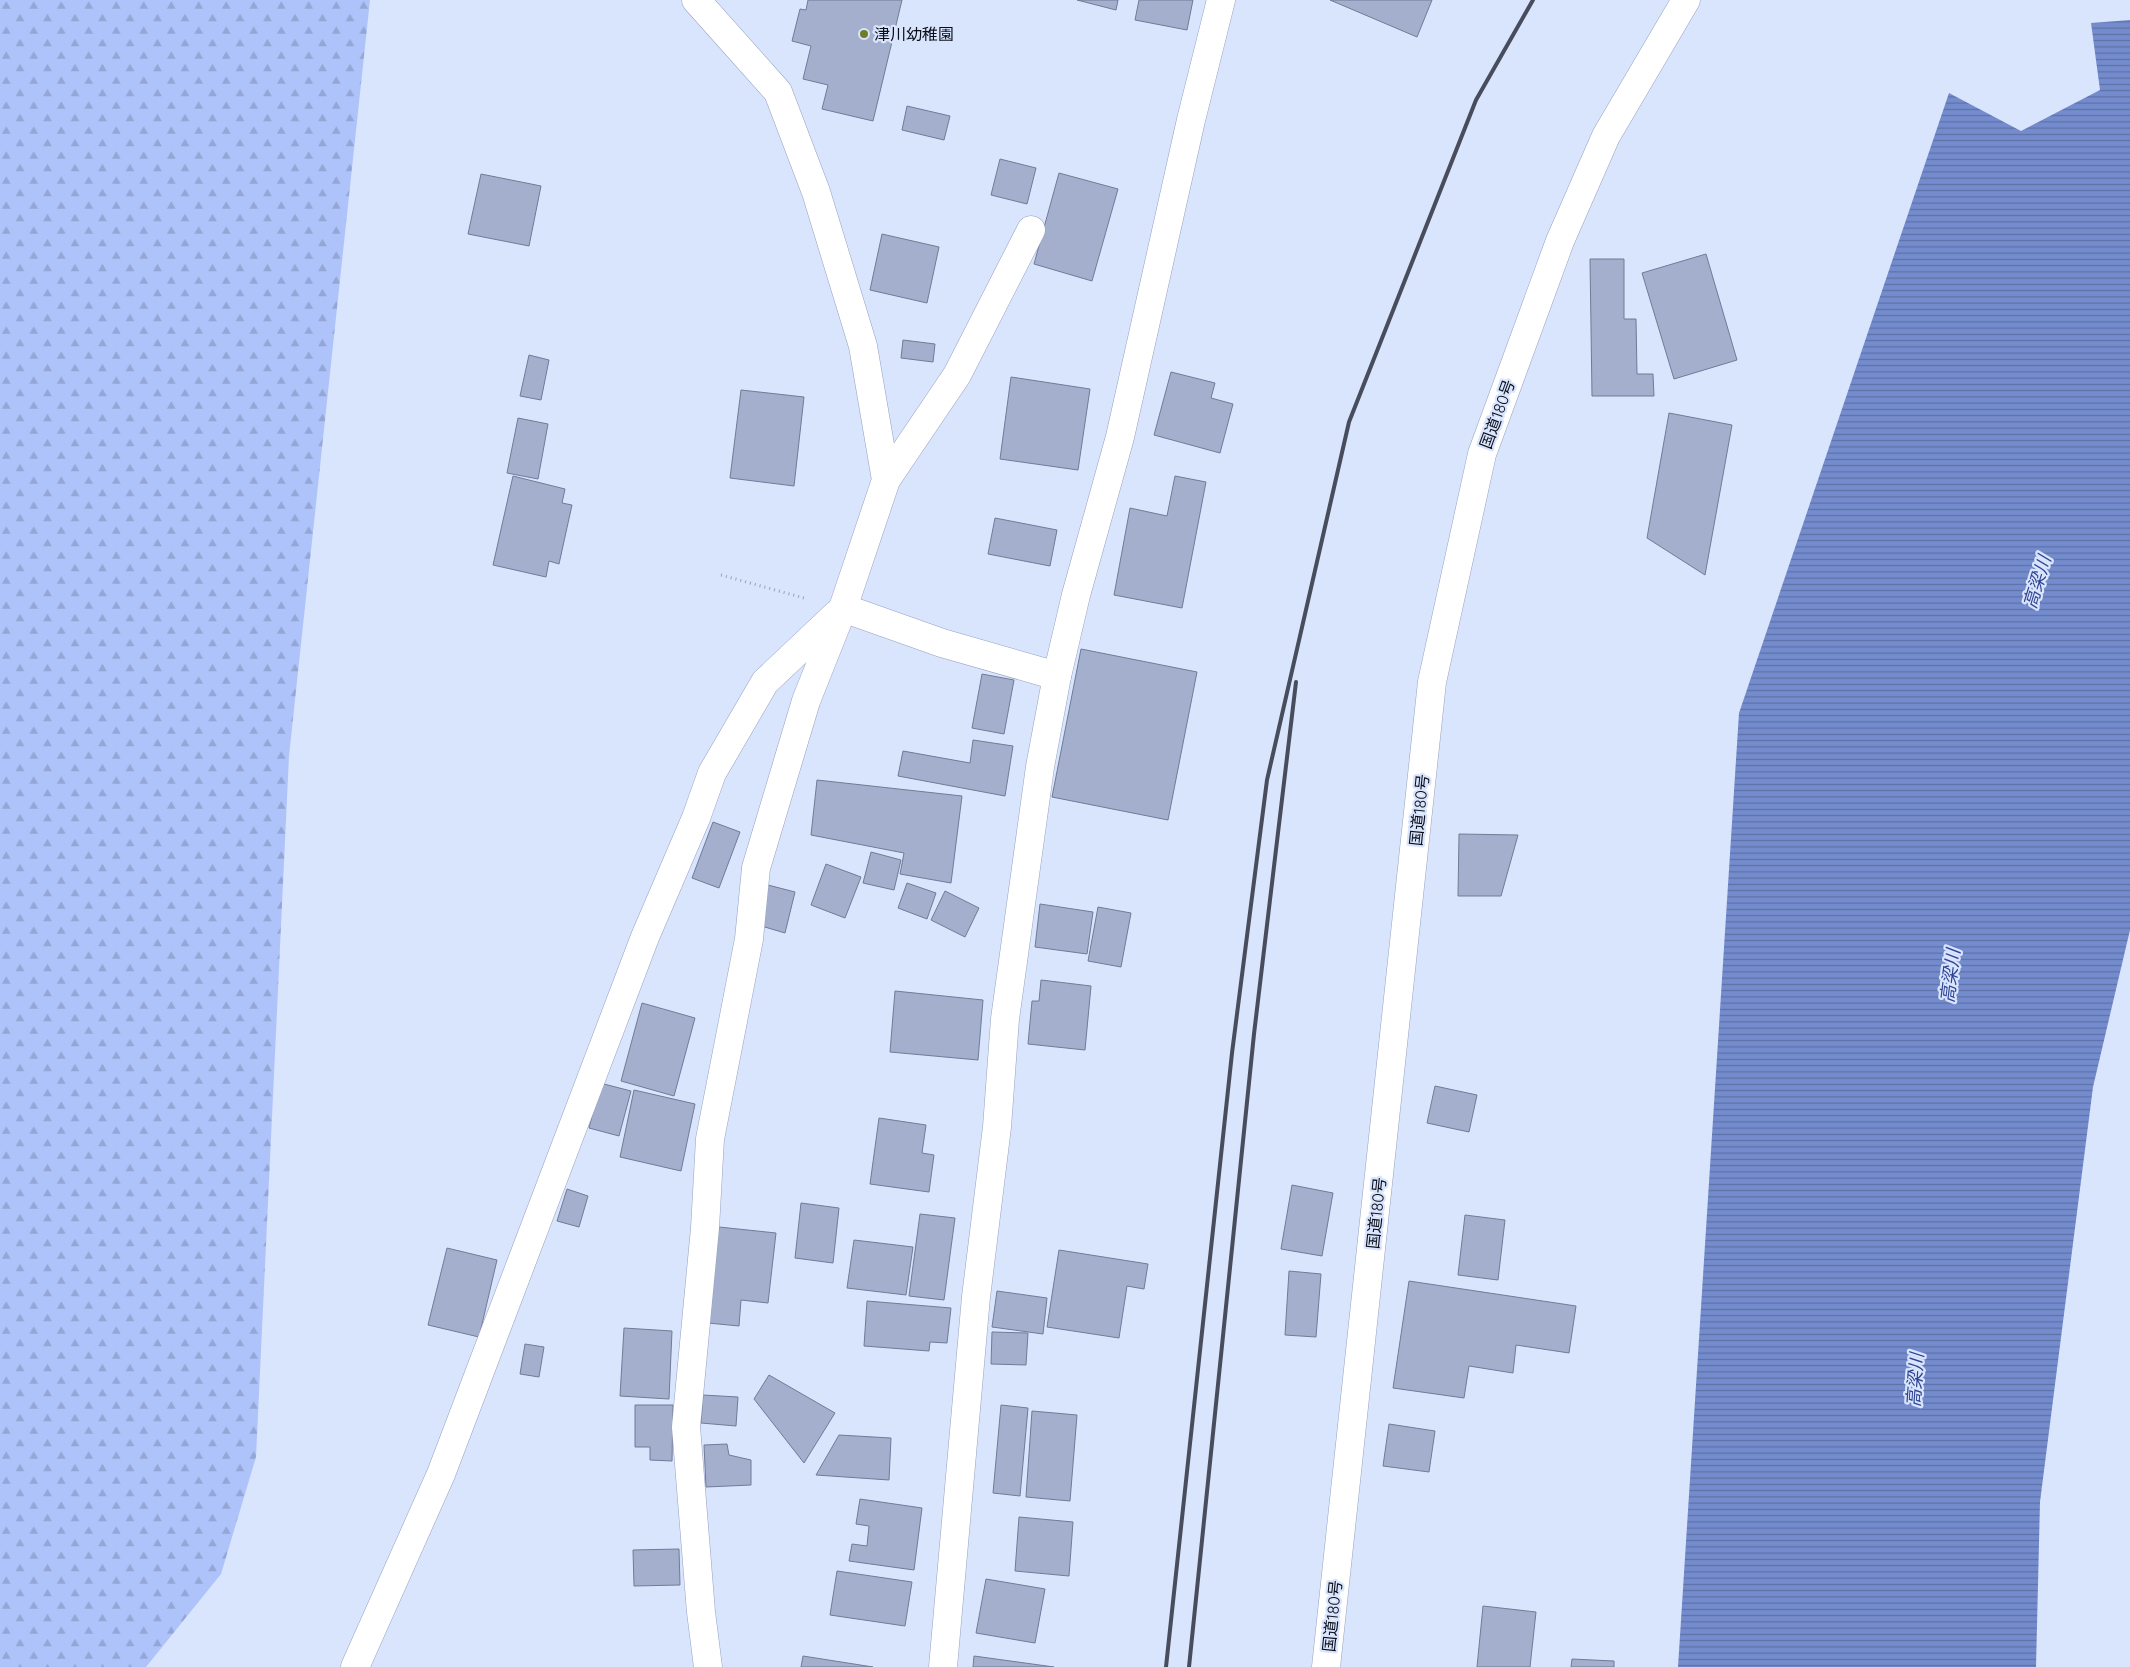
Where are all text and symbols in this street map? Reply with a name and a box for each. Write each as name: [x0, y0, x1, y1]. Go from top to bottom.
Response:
place label: 津川幼稚園: [874, 24, 954, 44]
marker: 津川幼稚園: [858, 28, 870, 40]
street label: 国道180号: [1475, 377, 1519, 451]
water label: 高梁川: [2018, 551, 2056, 611]
street label: 国道180号: [1405, 773, 1433, 847]
water label: 高梁川: [1935, 946, 1965, 1004]
street label: 国道180号: [1362, 1176, 1390, 1250]
water label: 高梁川: [1902, 1350, 1928, 1408]
street label: 国道180号: [1318, 1579, 1346, 1653]

